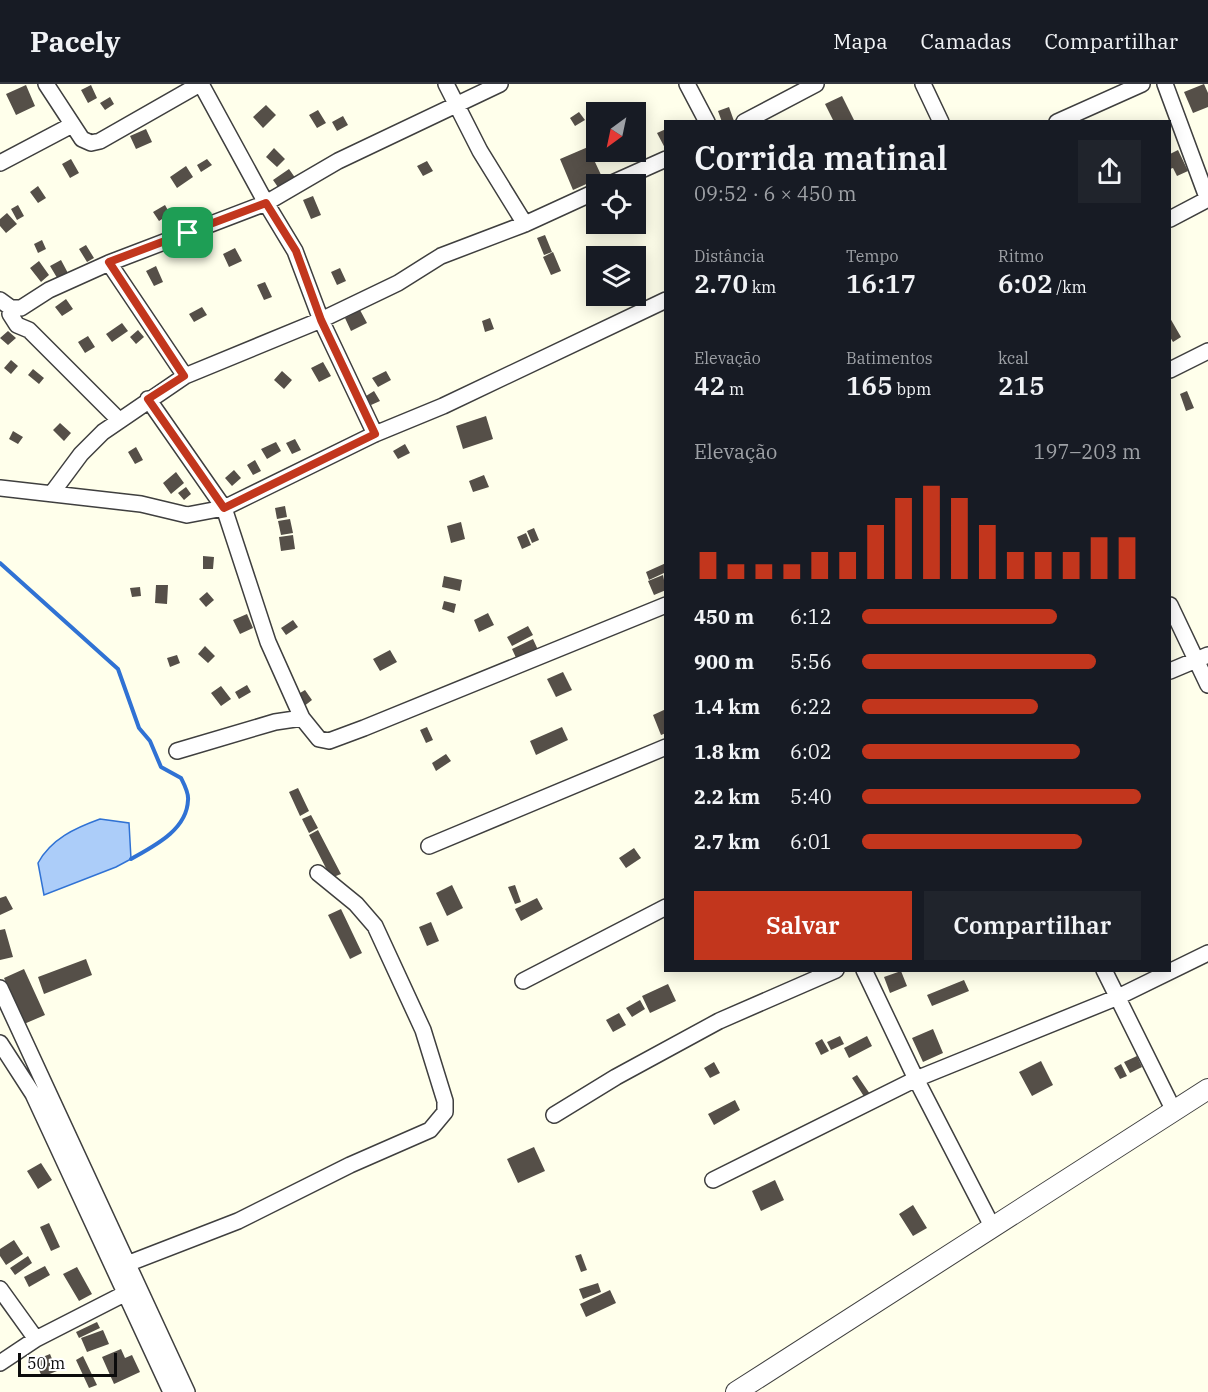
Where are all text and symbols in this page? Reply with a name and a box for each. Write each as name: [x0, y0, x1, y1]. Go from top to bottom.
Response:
text: Pacely: [30, 23, 120, 60]
text: Mapa: [833, 27, 888, 55]
text: Camadas: [921, 27, 1011, 55]
text: Compartilhar: [1044, 27, 1178, 55]
north arrow: [586, 102, 646, 162]
map controls: [586, 102, 646, 306]
text: Corrida matinal: [694, 136, 948, 179]
button: share: [1078, 140, 1141, 203]
button: locate: [586, 174, 646, 234]
text: 09:52 · 6 × 450 m: [694, 180, 857, 207]
pin: [162, 207, 213, 258]
icon: arrive: [171, 216, 204, 249]
button: layers: [586, 246, 646, 306]
text: Distância: [694, 246, 765, 266]
text: Tempo: [846, 246, 899, 266]
text: Ritmo: [998, 246, 1044, 266]
text: 2.70: [694, 266, 748, 300]
text: 16:17: [846, 266, 916, 300]
text: 6:02: [998, 266, 1053, 300]
text: km: [748, 277, 776, 297]
text: /km: [1053, 277, 1087, 297]
text: Elevação: [694, 348, 761, 368]
text: Batimentos: [846, 348, 933, 368]
text: kcal: [998, 348, 1029, 368]
text: 42: [694, 368, 725, 402]
text: 165: [846, 368, 893, 402]
text: 215: [998, 368, 1045, 402]
text: m: [725, 379, 744, 399]
text: bpm: [893, 379, 931, 399]
text: Elevação: [694, 438, 777, 465]
text: 197–203 m: [1034, 438, 1141, 465]
text: 450 m: [694, 603, 754, 630]
text: 6:12: [790, 603, 832, 630]
text: 900 m: [694, 648, 754, 675]
text: 5:56: [790, 648, 832, 675]
text: 1.4 km: [694, 693, 760, 720]
text: 6:22: [790, 693, 832, 720]
text: 1.8 km: [694, 738, 760, 765]
text: 6:02: [790, 738, 832, 765]
text: 2.2 km: [694, 783, 760, 810]
text: 5:40: [790, 783, 832, 810]
text: 2.7 km: [694, 828, 760, 855]
text: 6:01: [790, 828, 832, 855]
button: Salvar: [694, 891, 912, 960]
button: Compartilhar: [924, 891, 1141, 960]
scale bar: [18, 1350, 117, 1378]
text: 50 m: [27, 1353, 65, 1373]

